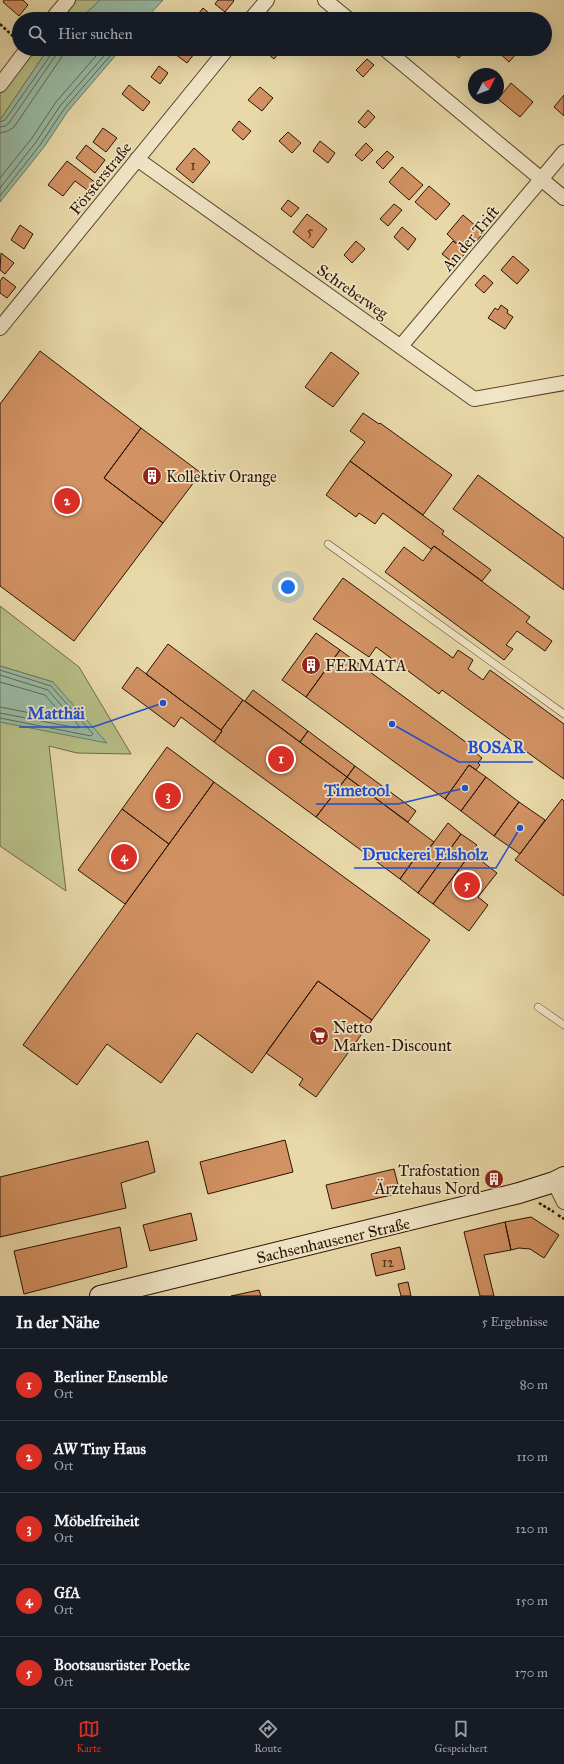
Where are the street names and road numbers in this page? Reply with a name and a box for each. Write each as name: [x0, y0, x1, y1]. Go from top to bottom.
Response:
street label: Försterstraße: [65, 138, 136, 218]
street label: An der Trift: [437, 202, 503, 275]
street label: Schreberweg: [313, 260, 392, 324]
street label: Sachsenhausener Straße: [255, 1214, 412, 1267]

